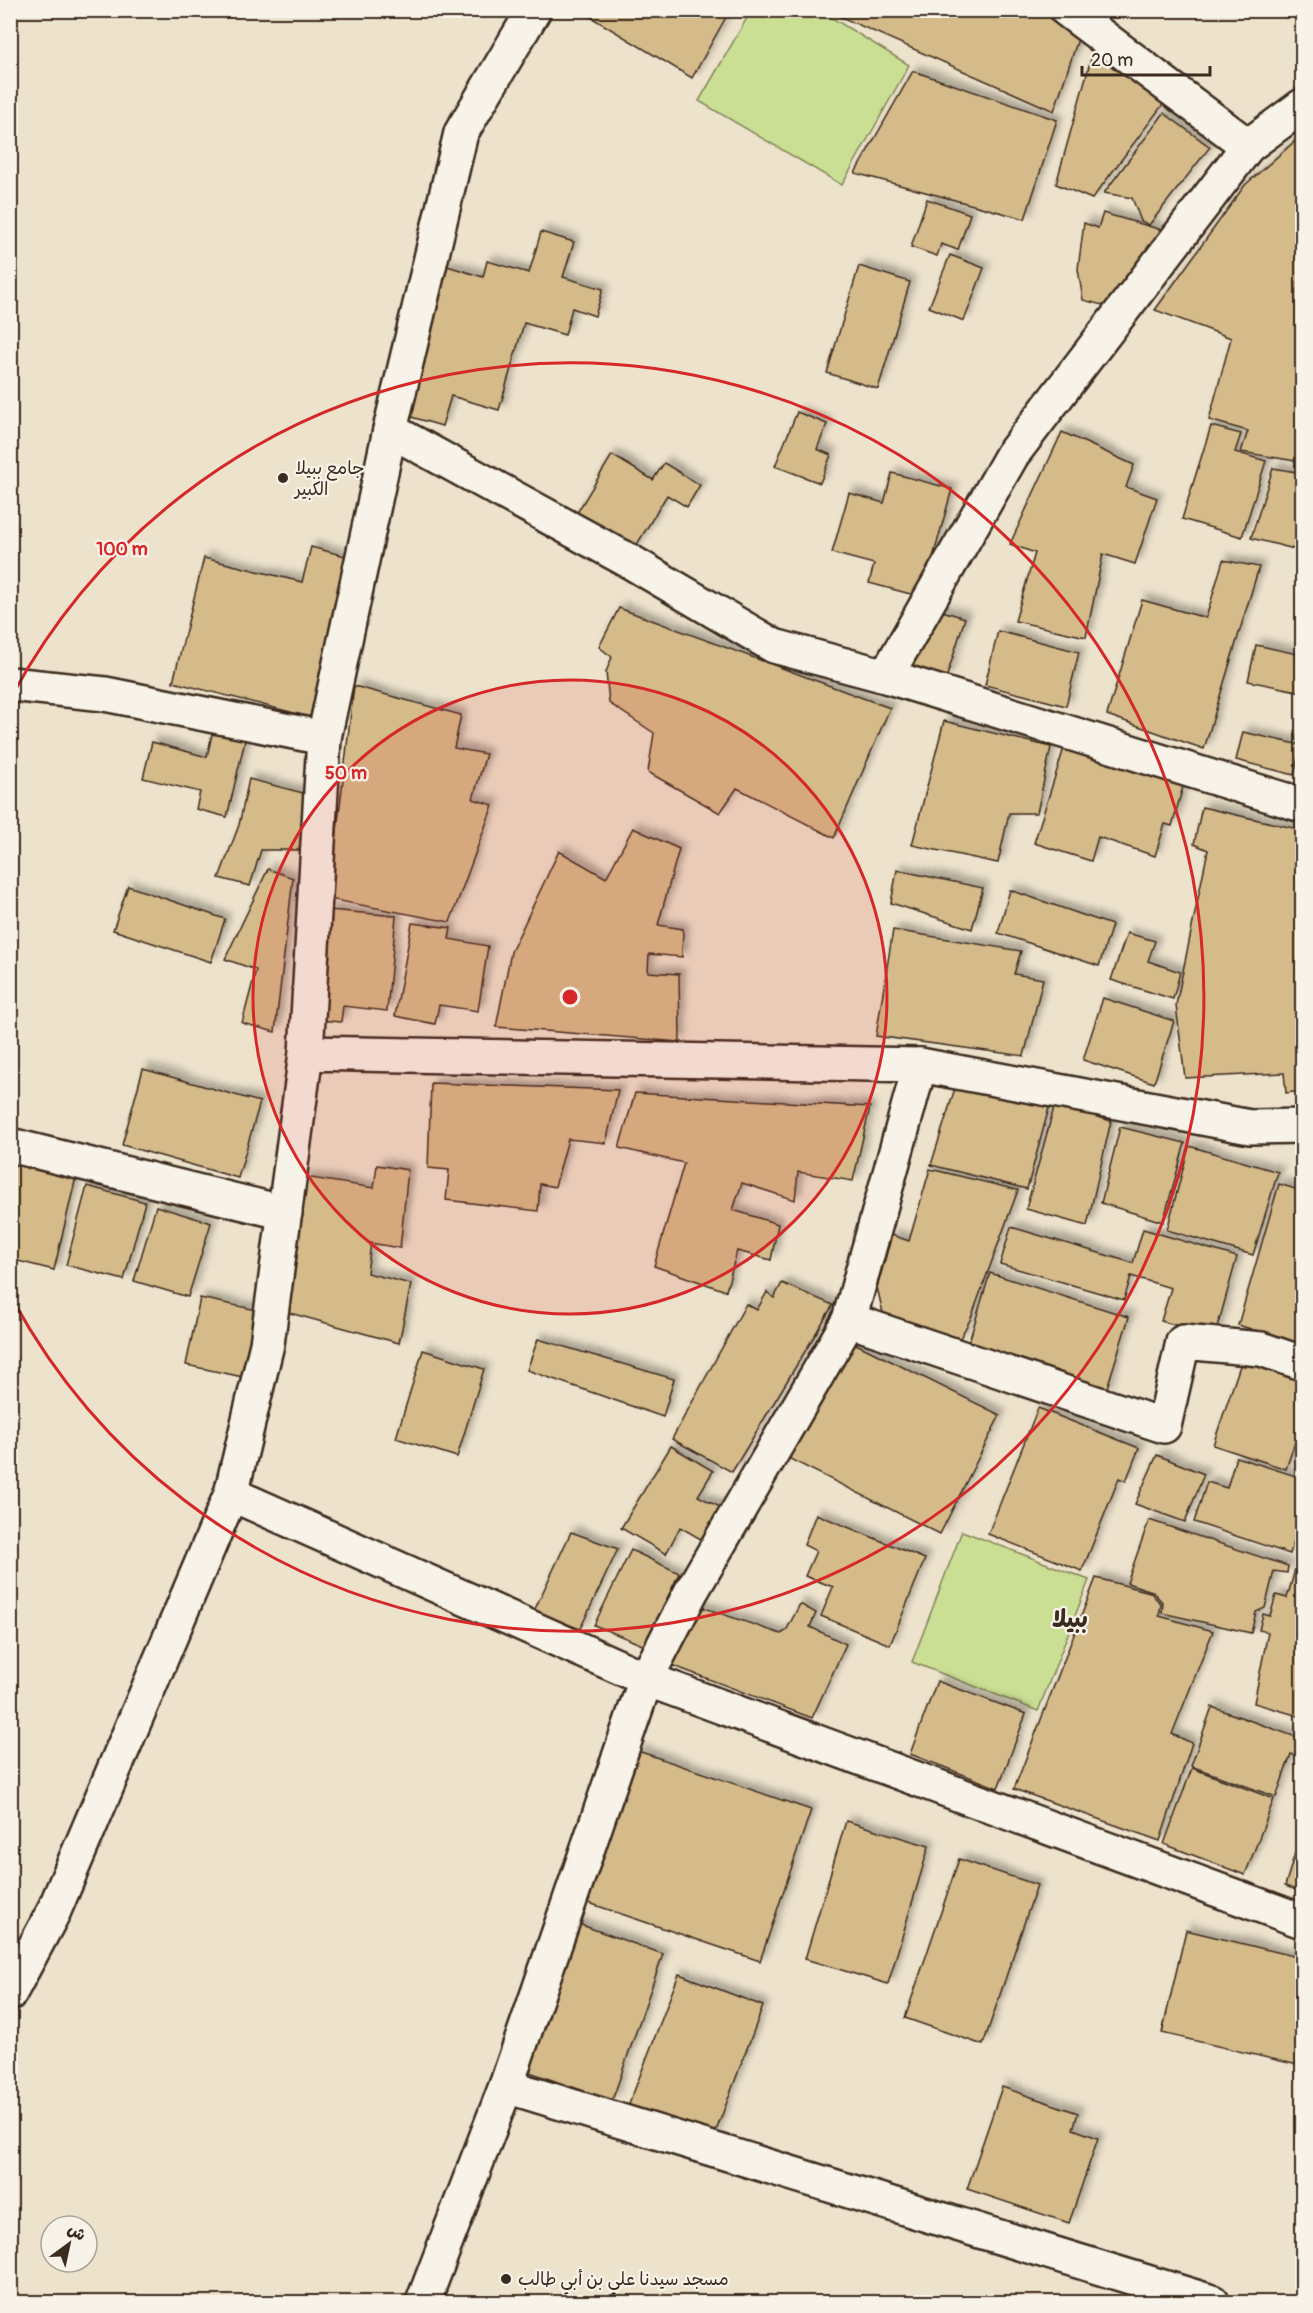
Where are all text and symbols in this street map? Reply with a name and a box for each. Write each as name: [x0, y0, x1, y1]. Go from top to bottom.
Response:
scale bar: [1082, 39, 1210, 77]
text: 20 m: [1091, 49, 1133, 72]
place label: جامع ببيلا الكبير: [293, 457, 364, 501]
marker: جامع ببيلا الكبير: [276, 471, 290, 485]
text: 100 m: [96, 538, 148, 561]
text: 50 m: [325, 762, 367, 785]
centre of rings: [560, 987, 580, 1007]
district label: ببيلا: [1052, 1605, 1088, 1634]
north arrow: [39, 2214, 99, 2274]
text: ش: [64, 2219, 89, 2245]
place label: مسجد سيدنا علي بن أبي طالب: [518, 2268, 729, 2295]
marker: مسجد سيدنا علي بن أبي طالب: [499, 2272, 513, 2286]

